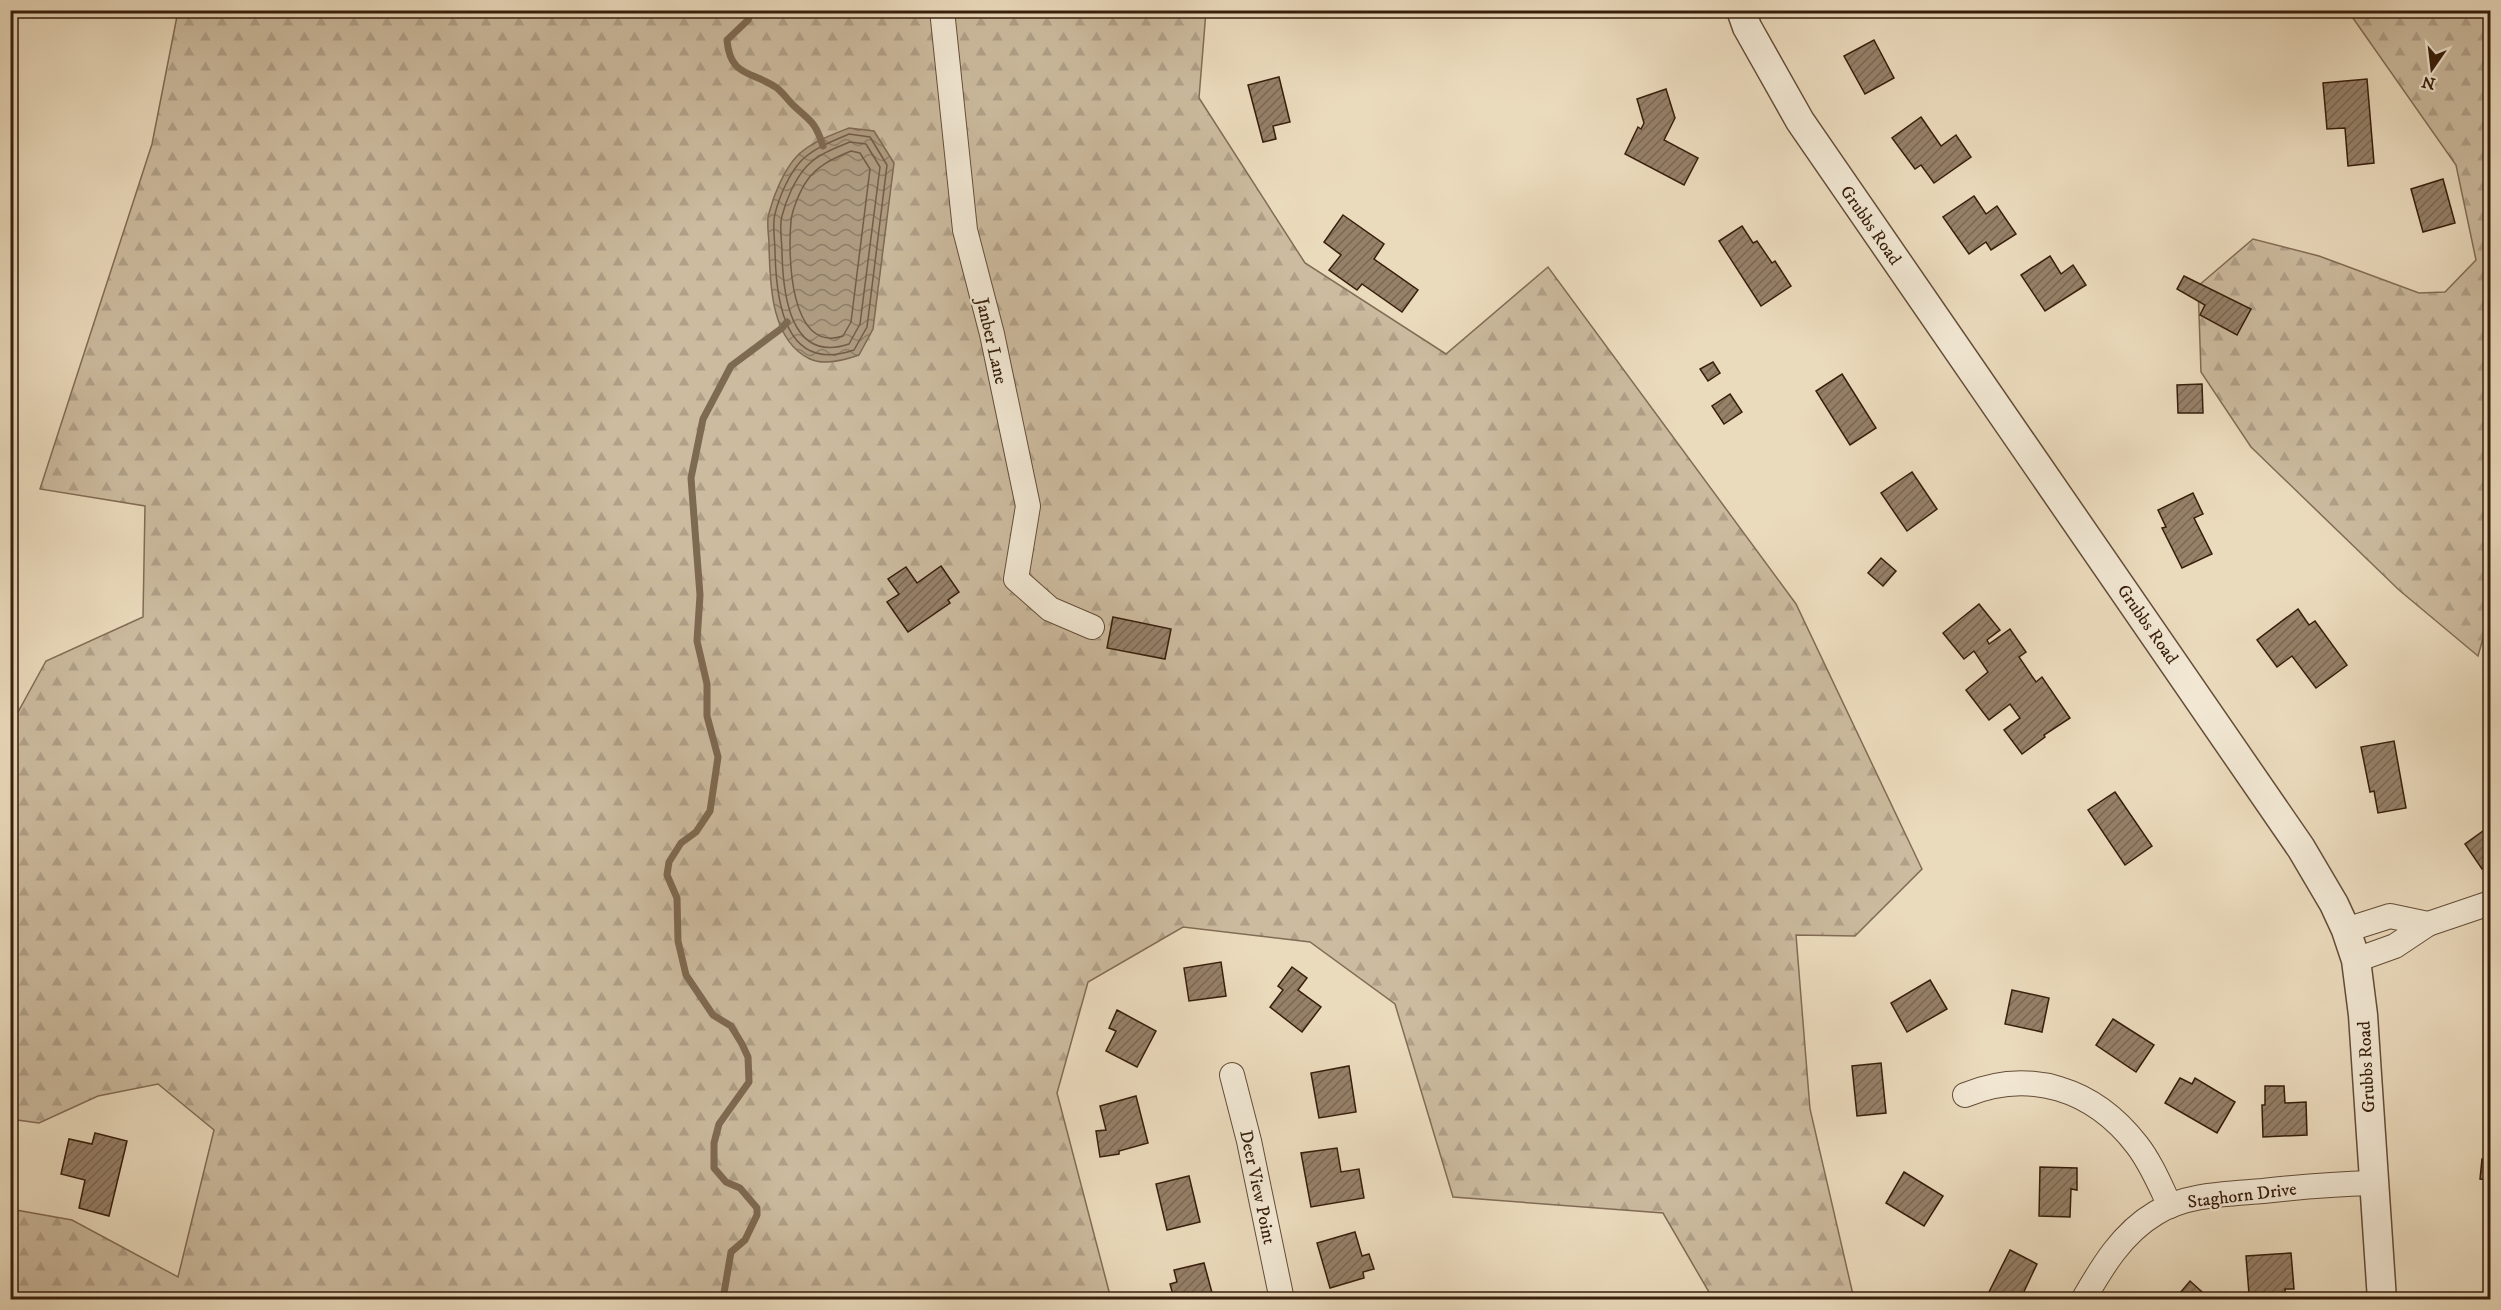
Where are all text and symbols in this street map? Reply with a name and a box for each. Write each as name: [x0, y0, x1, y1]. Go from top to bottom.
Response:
north arrow: [2402, 39, 2462, 99]
text: N: [2420, 71, 2437, 94]
street label: Grubbs Road: [1835, 182, 1906, 270]
street label: Janber Lane: [970, 294, 1012, 386]
street label: Grubbs Road: [2112, 581, 2183, 669]
street label: Grubbs Road: [2354, 1020, 2380, 1113]
street label: Deer View Point: [1234, 1128, 1280, 1247]
street label: Staghorn Drive: [2186, 1178, 2298, 1214]

